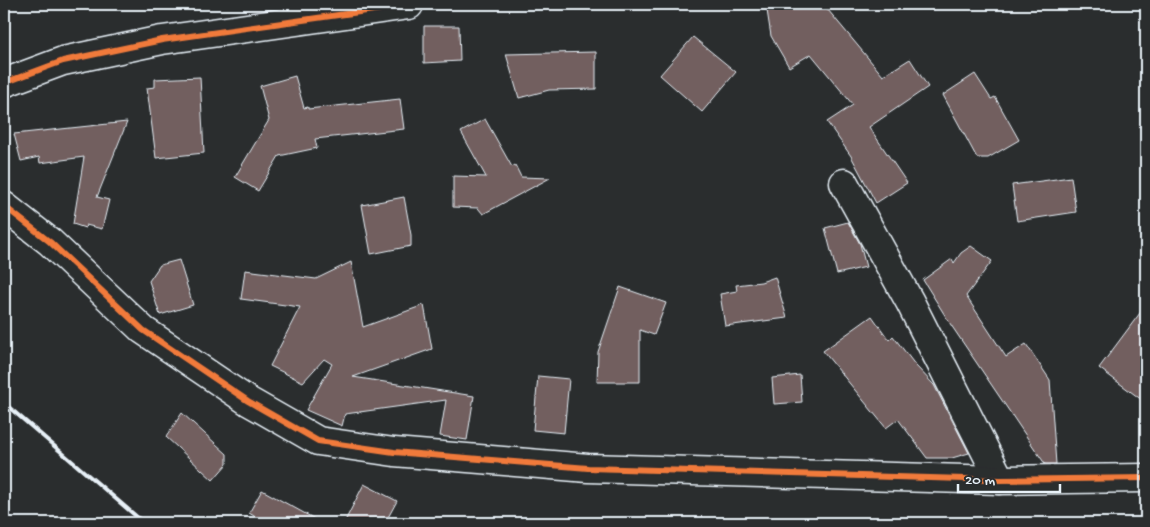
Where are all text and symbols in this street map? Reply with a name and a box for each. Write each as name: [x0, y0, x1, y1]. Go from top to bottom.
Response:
scale bar: [958, 462, 1060, 494]
text: 20 m: [965, 472, 995, 490]

